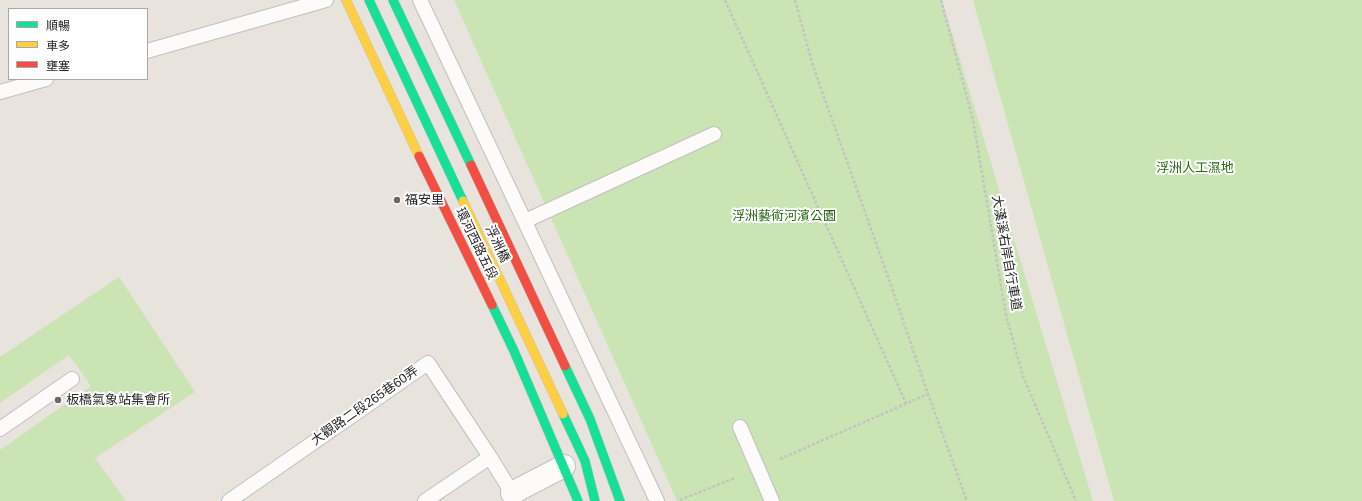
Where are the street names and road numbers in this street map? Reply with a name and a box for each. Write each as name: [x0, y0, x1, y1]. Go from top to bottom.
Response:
street label: 大漢溪右岸自行車道: [988, 194, 1024, 312]
street label: 環河西路五段: [452, 206, 500, 282]
street label: 浮洲橋: [482, 223, 512, 265]
street label: 大觀路二段265巷60弄: [308, 363, 422, 449]

